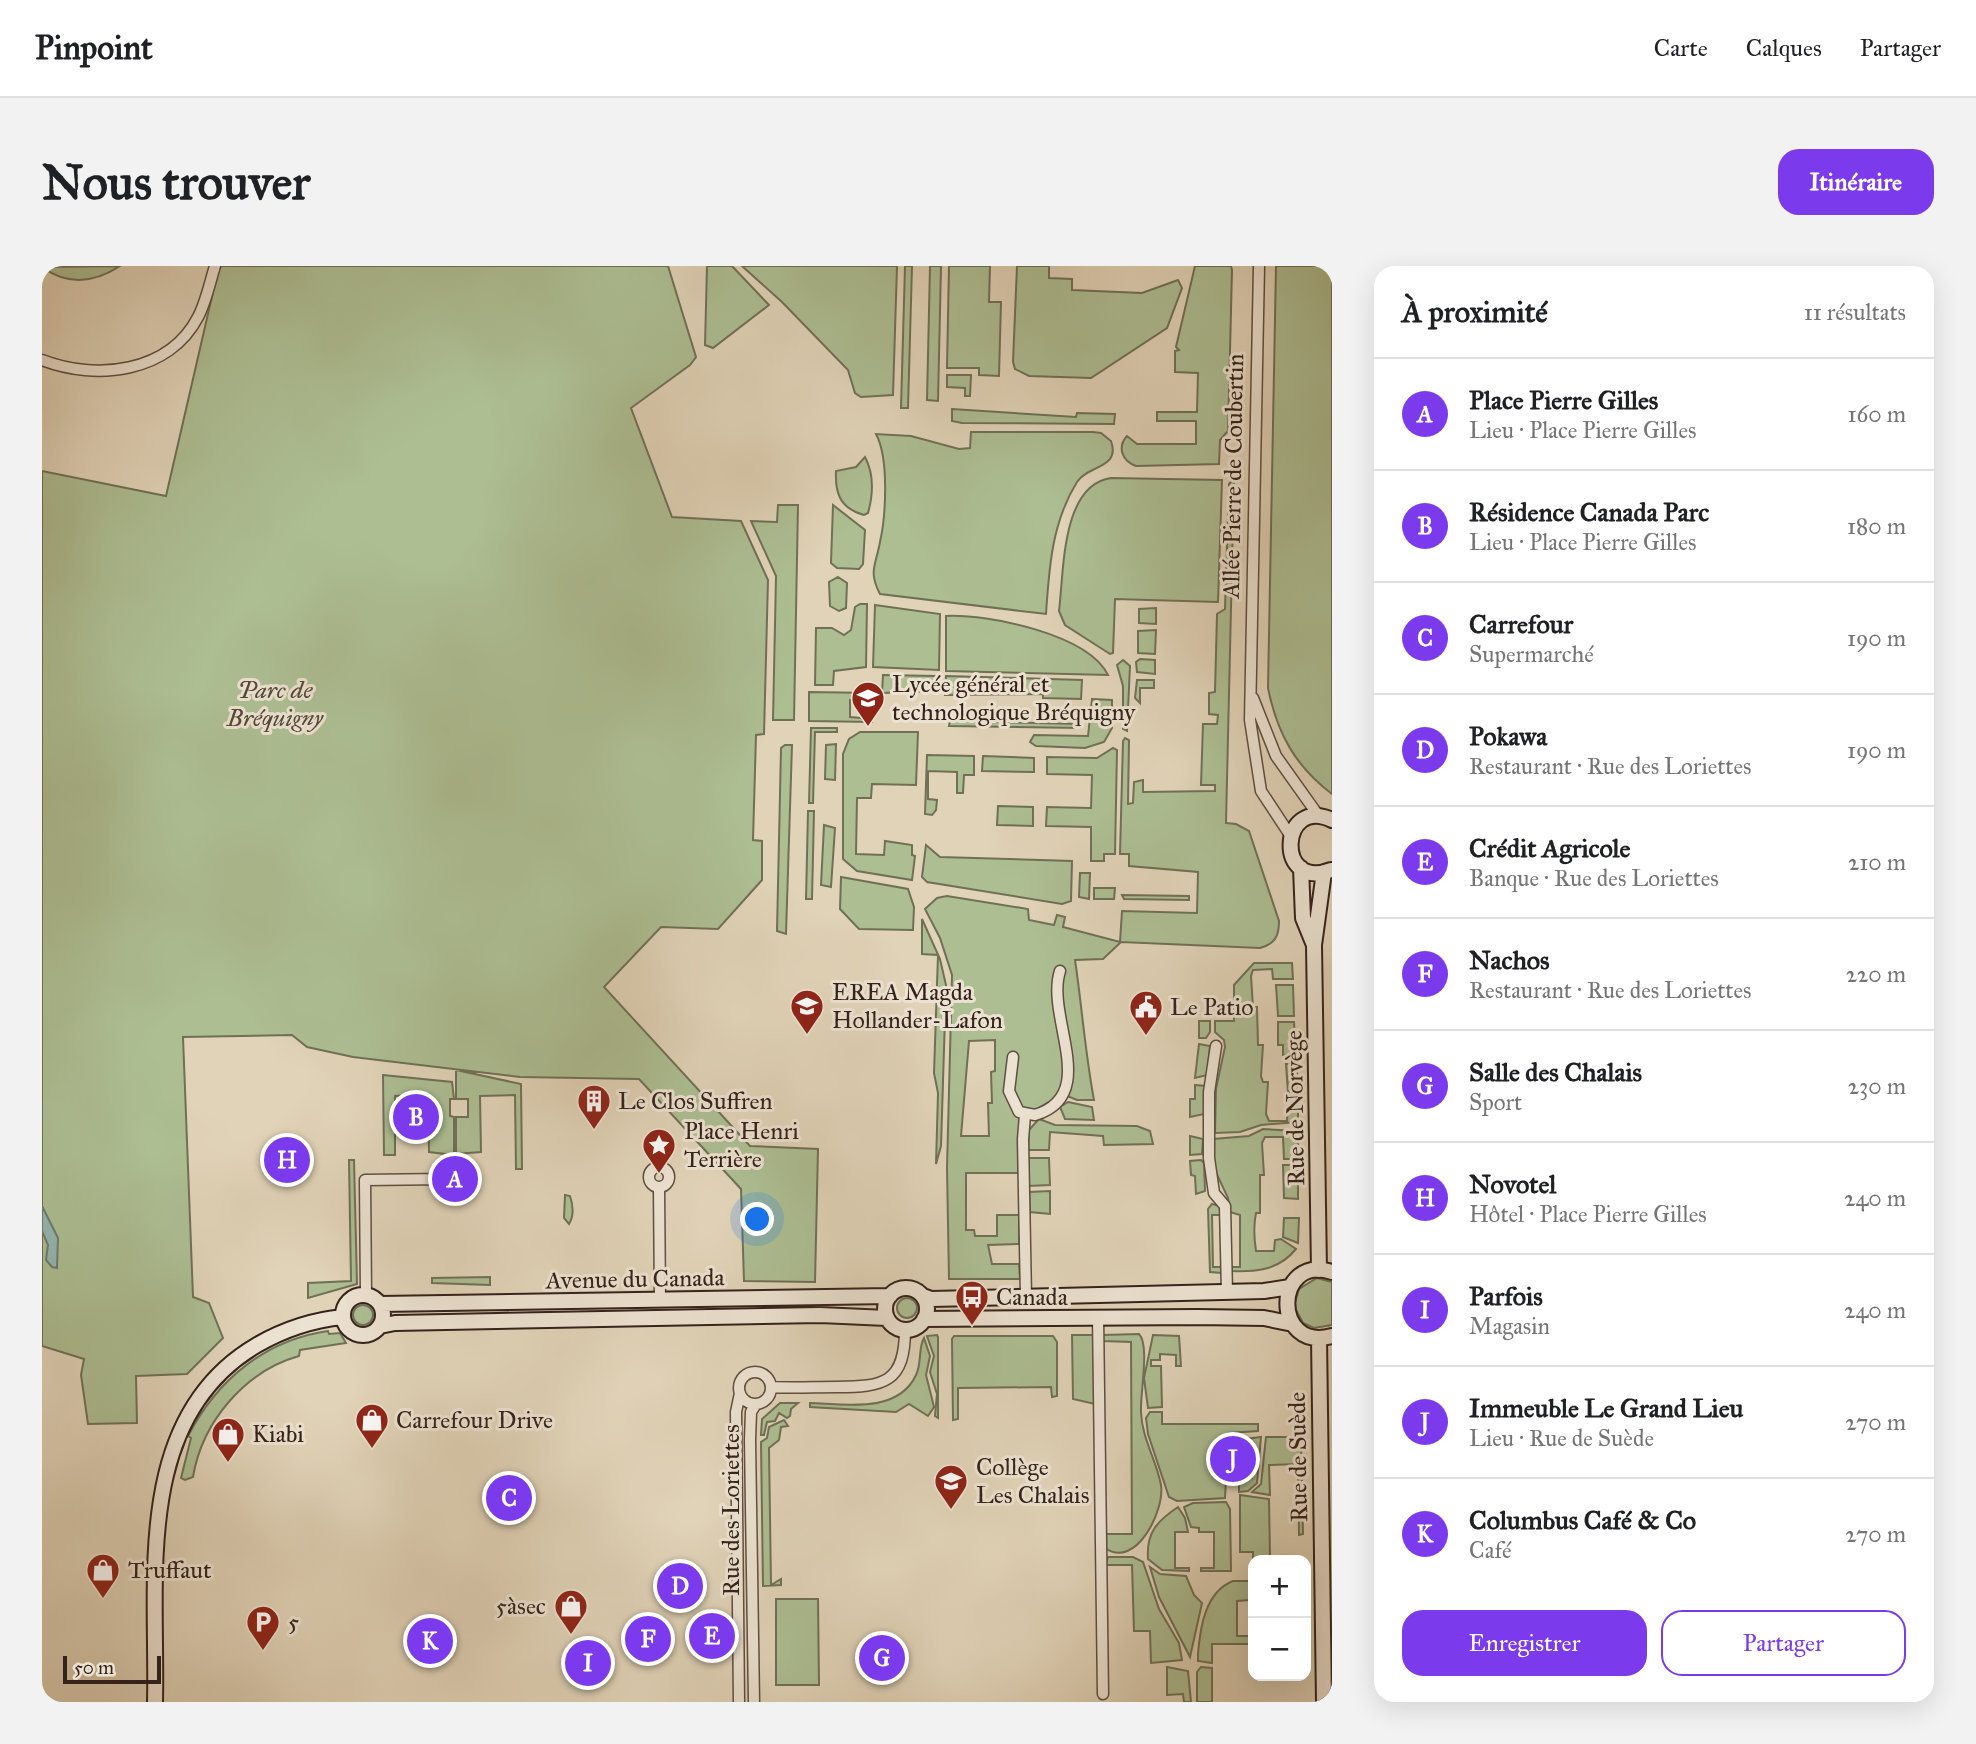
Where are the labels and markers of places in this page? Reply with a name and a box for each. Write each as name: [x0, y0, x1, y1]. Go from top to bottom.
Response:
place label: Lycée général et technologique Bréquigny: [892, 669, 1136, 727]
school or university icon: Lycée général et technologique Bréquigny: [849, 679, 887, 728]
place label: EREA Magda Hollander-Lafon: [832, 977, 1003, 1035]
school or university icon: EREA Magda Hollander-Lafon: [788, 987, 826, 1036]
public building icon: Le Patio: [1127, 988, 1165, 1037]
place label: Le Patio: [1170, 992, 1254, 1022]
building icon: Le Clos Suffren: [575, 1082, 613, 1131]
place label: Le Clos Suffren: [618, 1086, 773, 1116]
pin: B: [393, 1091, 439, 1143]
place label: Place Henri Terrière: [684, 1116, 799, 1174]
place icon: Place Henri Terrière: [640, 1126, 678, 1175]
pin: H: [264, 1134, 310, 1186]
pin: A: [432, 1153, 478, 1205]
bus stop icon: Canada: [953, 1278, 991, 1327]
place label: Canada: [996, 1282, 1069, 1312]
shop icon: Carrefour Drive: [353, 1401, 391, 1450]
place label: Carrefour Drive: [396, 1405, 553, 1435]
shop icon: Kiabi: [209, 1415, 247, 1464]
place label: Kiabi: [252, 1419, 304, 1449]
pin: J: [1210, 1433, 1256, 1485]
place label: Collège Les Chalais: [976, 1452, 1089, 1510]
school or university icon: Collège Les Chalais: [932, 1462, 970, 1511]
pin: C: [486, 1472, 532, 1524]
shop icon: Truffaut: [84, 1551, 122, 1600]
place label: Truffaut: [128, 1555, 212, 1585]
pin: D: [657, 1560, 703, 1612]
shop icon: 5àsec: [552, 1587, 590, 1636]
place label: 5àsec: [496, 1591, 546, 1621]
parking icon: 5: [244, 1603, 282, 1652]
place label: 5: [288, 1607, 299, 1637]
pin: E: [689, 1610, 735, 1662]
pin: F: [625, 1613, 671, 1665]
pin: K: [407, 1615, 453, 1667]
pin: G: [859, 1632, 905, 1684]
pin: I: [565, 1637, 611, 1689]

